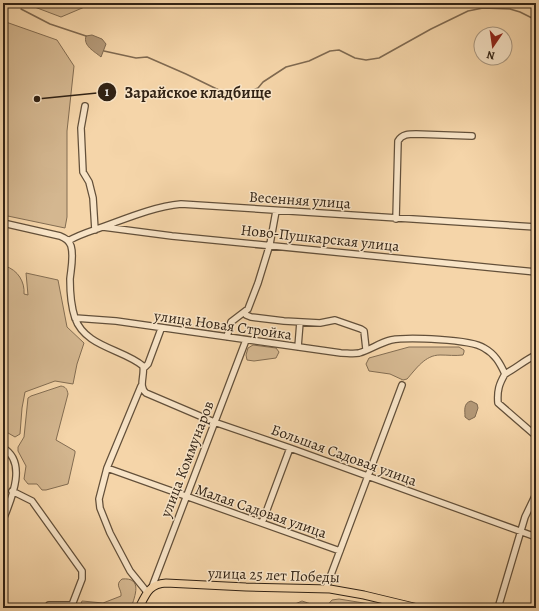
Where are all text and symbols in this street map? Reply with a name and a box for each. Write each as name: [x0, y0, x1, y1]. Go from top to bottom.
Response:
north arrow: [473, 26, 513, 66]
text: N: [485, 47, 496, 63]
callout: Зарайское кладбище: [97, 78, 279, 106]
text: Зарайское кладбище: [125, 82, 271, 104]
text: 1: [105, 84, 110, 100]
street label: Весенняя улица: [248, 186, 352, 214]
street label: Ново-Пушкарская улица: [240, 220, 400, 256]
street label: улица Новая Стройка: [152, 305, 293, 345]
street label: улица Коммунаров: [155, 398, 218, 521]
street label: Большая Садовая улица: [268, 419, 420, 491]
street label: Малая Садовая улица: [193, 479, 330, 543]
street label: улица 25 лет Победы: [207, 563, 340, 587]

